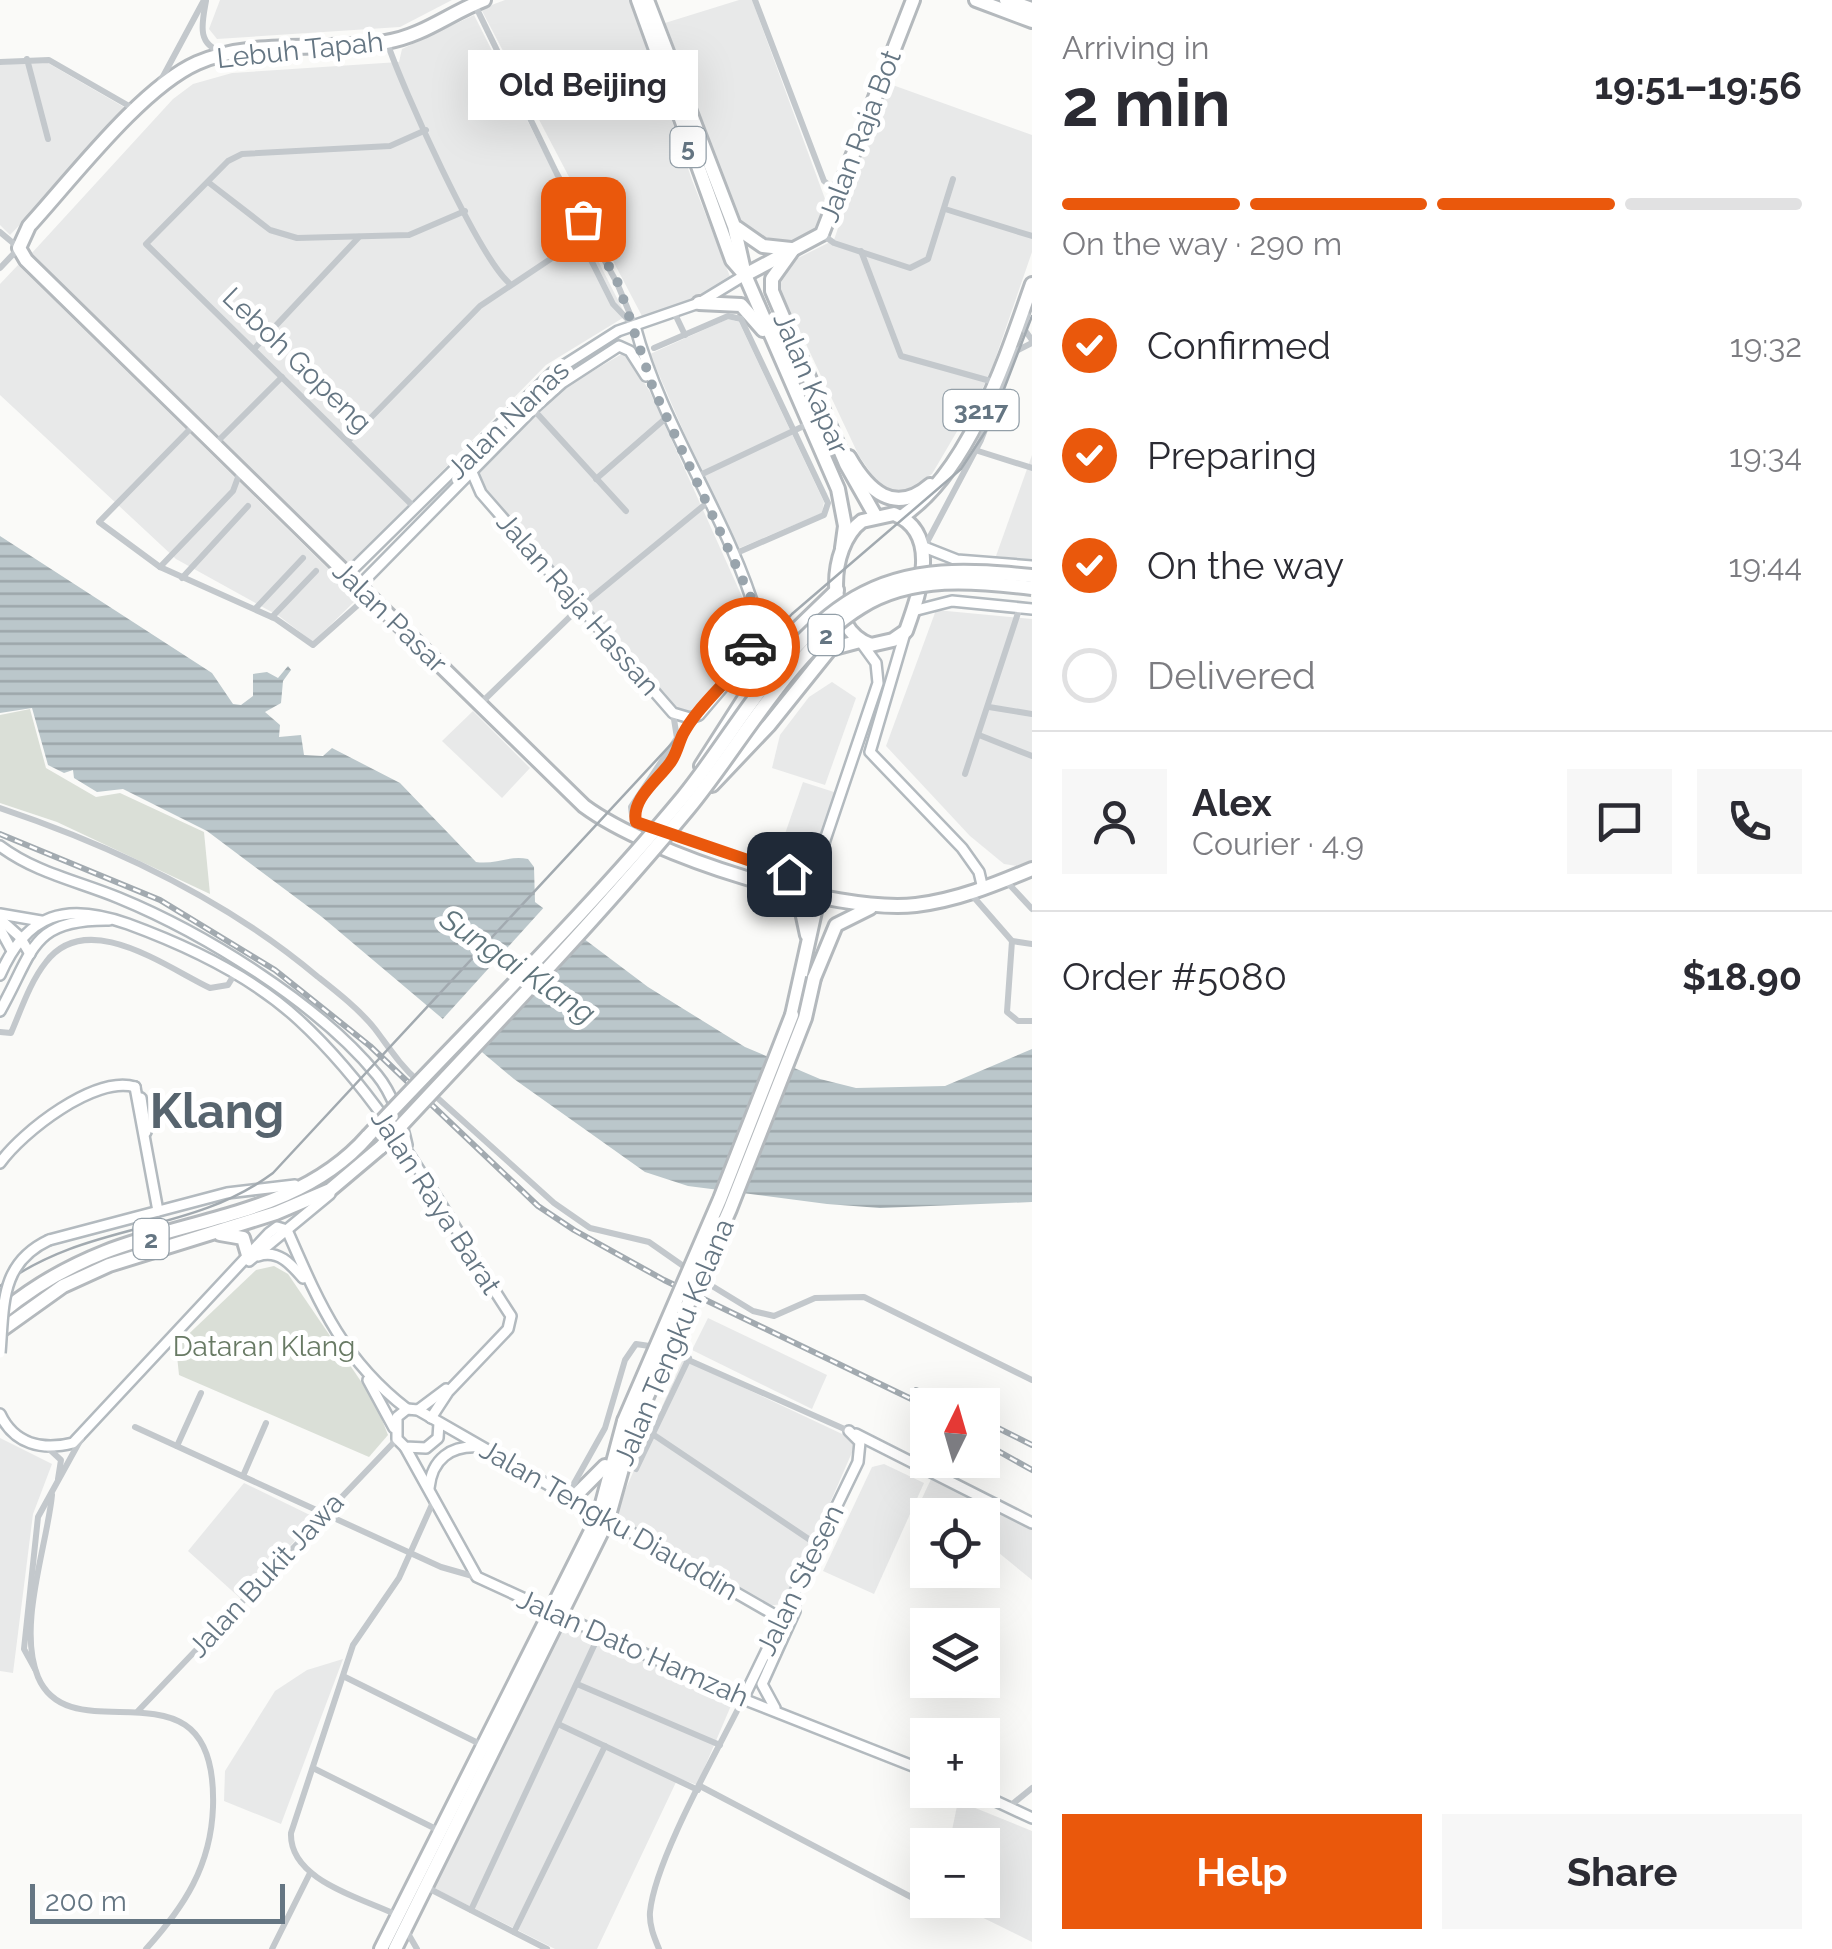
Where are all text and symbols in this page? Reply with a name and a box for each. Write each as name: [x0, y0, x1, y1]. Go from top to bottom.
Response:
street label: Lebuh Tapah: [215, 25, 385, 75]
text: Arriving in: [1062, 29, 1209, 66]
street label: Jalan Raja Bot: [812, 45, 908, 227]
callout: Old Beijing: [468, 49, 698, 119]
text: 19:51–19:56: [1594, 63, 1802, 108]
text: 2 min: [1062, 65, 1231, 141]
text: Old Beijing: [499, 66, 667, 103]
road number: 5: [670, 127, 706, 167]
pin: [541, 177, 626, 262]
icon: bag: [556, 192, 611, 247]
text: On the way · 290 m: [1062, 225, 1342, 262]
street label: Leboh Gopeng: [216, 281, 378, 439]
street label: Jalan Kapar: [766, 307, 856, 459]
icon: check: [1062, 318, 1117, 373]
text: Confirmed: [1147, 323, 1331, 368]
text: 19:32: [1730, 327, 1802, 364]
street label: Jalan Nanas: [440, 354, 576, 486]
road number: 3217: [944, 390, 1018, 430]
icon: check: [1062, 428, 1117, 483]
text: Preparing: [1147, 433, 1317, 478]
text: 19:34: [1729, 437, 1802, 474]
street label: Jalan Raja Hassan: [490, 506, 666, 702]
icon: check: [1062, 538, 1117, 593]
text: On the way: [1147, 543, 1344, 588]
text: 19:44: [1729, 547, 1802, 584]
street label: Jalan Pasar: [326, 554, 454, 680]
courier: [700, 597, 800, 697]
road number: 2: [808, 615, 844, 655]
icon: car: [723, 620, 778, 675]
text: Delivered: [1147, 653, 1316, 698]
button: person: [1062, 769, 1167, 874]
button: chat: [1567, 769, 1672, 874]
button: phone: [1697, 769, 1802, 874]
text: Alex: [1192, 780, 1272, 825]
text: Courier · 4.9: [1192, 825, 1364, 862]
pin: [747, 832, 832, 917]
icon: home: [762, 847, 817, 902]
water label: Sungai Klang: [433, 901, 602, 1031]
text: Order #5080: [1062, 954, 1287, 999]
text: $18.90: [1682, 954, 1802, 999]
district label: Klang: [150, 1083, 284, 1139]
street label: Jalan Raya Barat: [364, 1104, 508, 1301]
street label: Jalan Tengku Kelana: [607, 1214, 741, 1470]
road number: 2: [134, 1219, 168, 1259]
park label: Dataran Klang: [173, 1330, 355, 1363]
north arrow: [910, 1388, 1000, 1478]
map controls: [910, 1388, 1000, 1918]
street label: Jalan Tengku Diauddin: [474, 1433, 744, 1607]
street label: Jalan Bukit Jawa: [181, 1486, 351, 1664]
button: locate: [910, 1498, 1000, 1588]
street label: Jalan Stesen: [749, 1499, 851, 1661]
street label: Jalan Dato Hamzah: [512, 1582, 754, 1714]
button: layers: [910, 1608, 1000, 1698]
button: +: [910, 1718, 1000, 1808]
button: Help: [1062, 1814, 1422, 1929]
button: Share: [1442, 1814, 1802, 1929]
button: −: [910, 1828, 1000, 1918]
scale bar: [30, 1879, 285, 1924]
text: 200 m: [45, 1885, 127, 1918]

